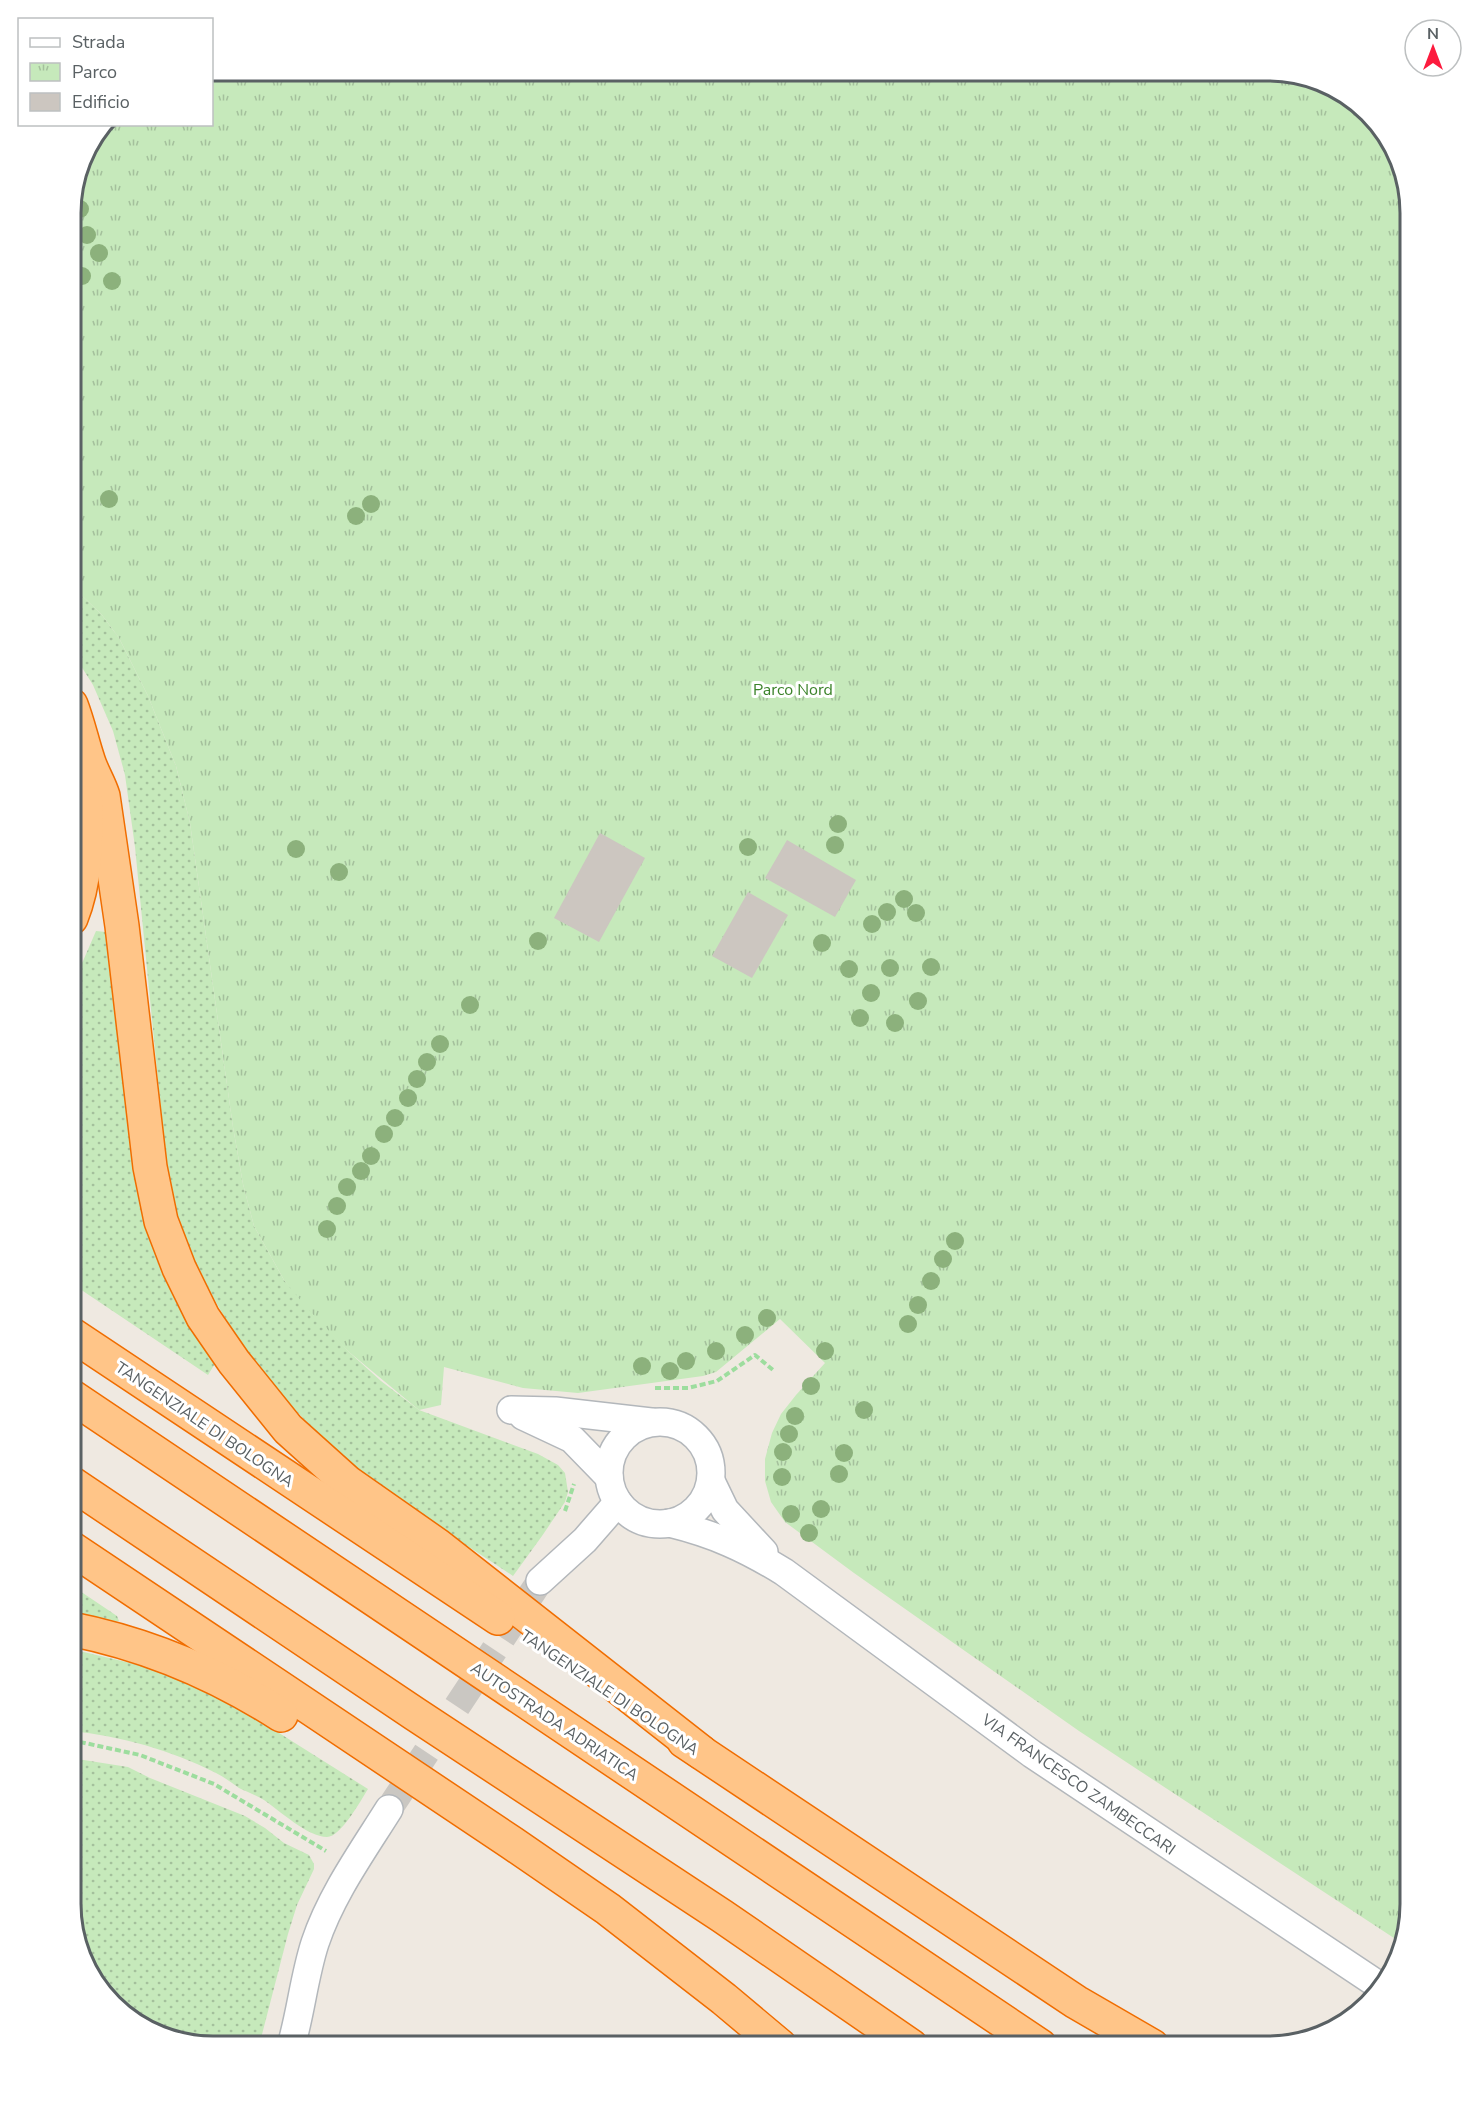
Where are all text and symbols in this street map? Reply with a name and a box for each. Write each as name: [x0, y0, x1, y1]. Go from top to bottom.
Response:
legend: [18, 18, 213, 126]
north arrow: [1403, 18, 1463, 78]
text: N: [1427, 23, 1439, 45]
text: Strada: [72, 30, 125, 54]
text: Parco: [72, 60, 117, 84]
text: Edificio: [72, 90, 130, 114]
park label: Parco Nord: [753, 679, 833, 701]
street label: TANGENZIALE DI BOLOGNA: [111, 1357, 298, 1493]
street label: TANGENZIALE DI BOLOGNA: [516, 1625, 703, 1761]
street label: AUTOSTRADA ADRIATICA: [466, 1657, 643, 1786]
street label: VIA FRANCESCO ZAMBECCARI: [976, 1709, 1180, 1860]

